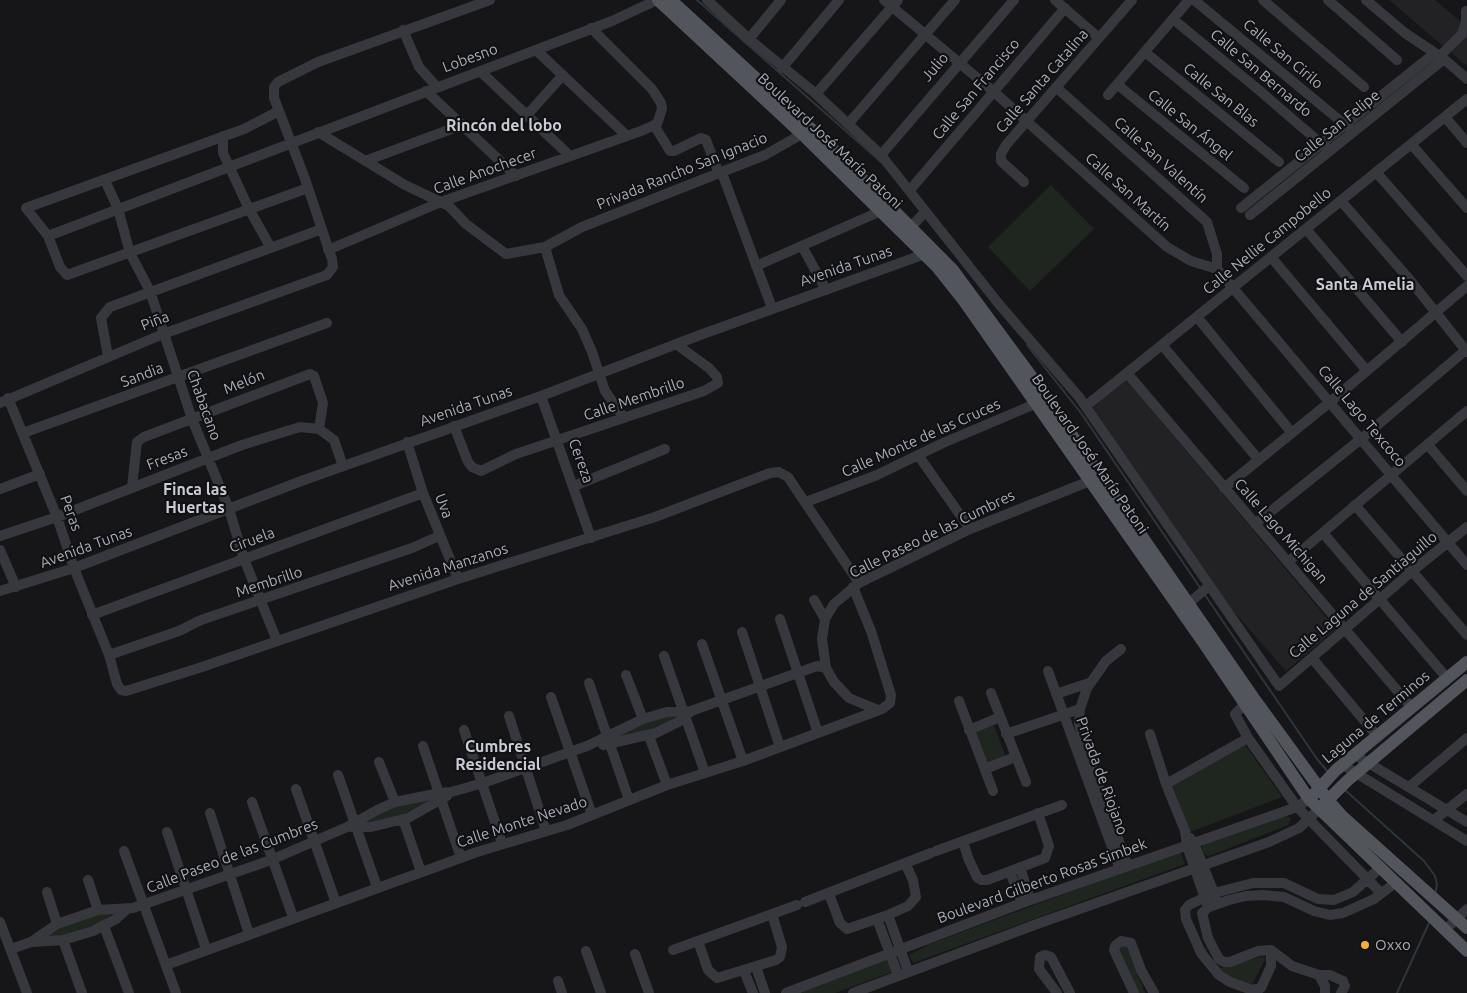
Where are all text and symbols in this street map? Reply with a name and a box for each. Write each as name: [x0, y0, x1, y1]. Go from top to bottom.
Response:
street label: Calle San Cirilo: [1239, 15, 1327, 93]
street label: Calle Santa Catalina: [992, 25, 1092, 137]
street label: Calle San Bernardo: [1207, 25, 1315, 121]
street label: Calle San Francisco: [928, 35, 1024, 143]
street label: Lobesno: [440, 40, 500, 76]
street label: Julio: [918, 49, 952, 85]
street label: Calle San Blas: [1180, 59, 1262, 131]
street label: Boulevard José María Patoni: [754, 69, 906, 213]
street label: Calle San Ángel: [1144, 86, 1236, 164]
street label: Calle San Felipe: [1291, 86, 1383, 166]
street label: Calle San Valentín: [1110, 113, 1212, 207]
district label: Rincón del lobo: [446, 116, 562, 136]
street label: Privada Rancho San Ignacio: [594, 129, 770, 213]
street label: Calle Anochecer: [431, 144, 539, 198]
street label: Calle San Martín: [1082, 149, 1174, 235]
street label: Calle Nellie Campobello: [1199, 184, 1335, 298]
street label: Avenida Tunas: [797, 242, 895, 290]
district label: Santa Amelia: [1316, 275, 1414, 295]
street label: Piña: [138, 307, 172, 335]
street label: Sandia: [118, 359, 166, 391]
street label: Calle Lago Texcoco: [1314, 361, 1410, 471]
street label: Melón: [221, 366, 267, 398]
street label: Chabacano: [183, 367, 225, 443]
street label: Boulevard José María Patoni: [1028, 371, 1152, 537]
street label: Calle Membrillo: [581, 373, 687, 425]
street label: Avenida Tunas: [417, 382, 515, 430]
street label: Calle Monte de las Cruces: [839, 395, 1003, 481]
street label: Cereza: [565, 436, 597, 486]
street label: Fresas: [144, 442, 190, 474]
street label: Calle Lago Michigan: [1230, 475, 1332, 587]
district label: Finca las Huertas: [163, 480, 227, 518]
street label: Calle Paseo de las Cumbres: [846, 486, 1018, 582]
street label: Uva: [431, 491, 457, 521]
street label: Peras: [56, 493, 86, 533]
street label: Avenida Tunas: [38, 522, 134, 572]
street label: Ciruela: [227, 523, 277, 557]
street label: Calle Laguna de Santiaguillo: [1285, 528, 1441, 662]
street label: Avenida Manzanos: [386, 539, 510, 595]
street label: Membrillo: [233, 563, 305, 601]
street label: Laguna de Terminos: [1319, 667, 1433, 767]
street label: Privada de Riojano: [1072, 715, 1132, 837]
district label: Cumbres Residencial: [455, 737, 541, 775]
street label: Calle Monte Nevado: [455, 792, 589, 852]
street label: Calle Paseo de las Cumbres: [144, 815, 320, 897]
street label: Boulevard Gilberto Rosas Simbek: [935, 835, 1149, 927]
place label: Oxxo: [1375, 936, 1411, 954]
marker: Oxxo: [1359, 939, 1371, 951]

